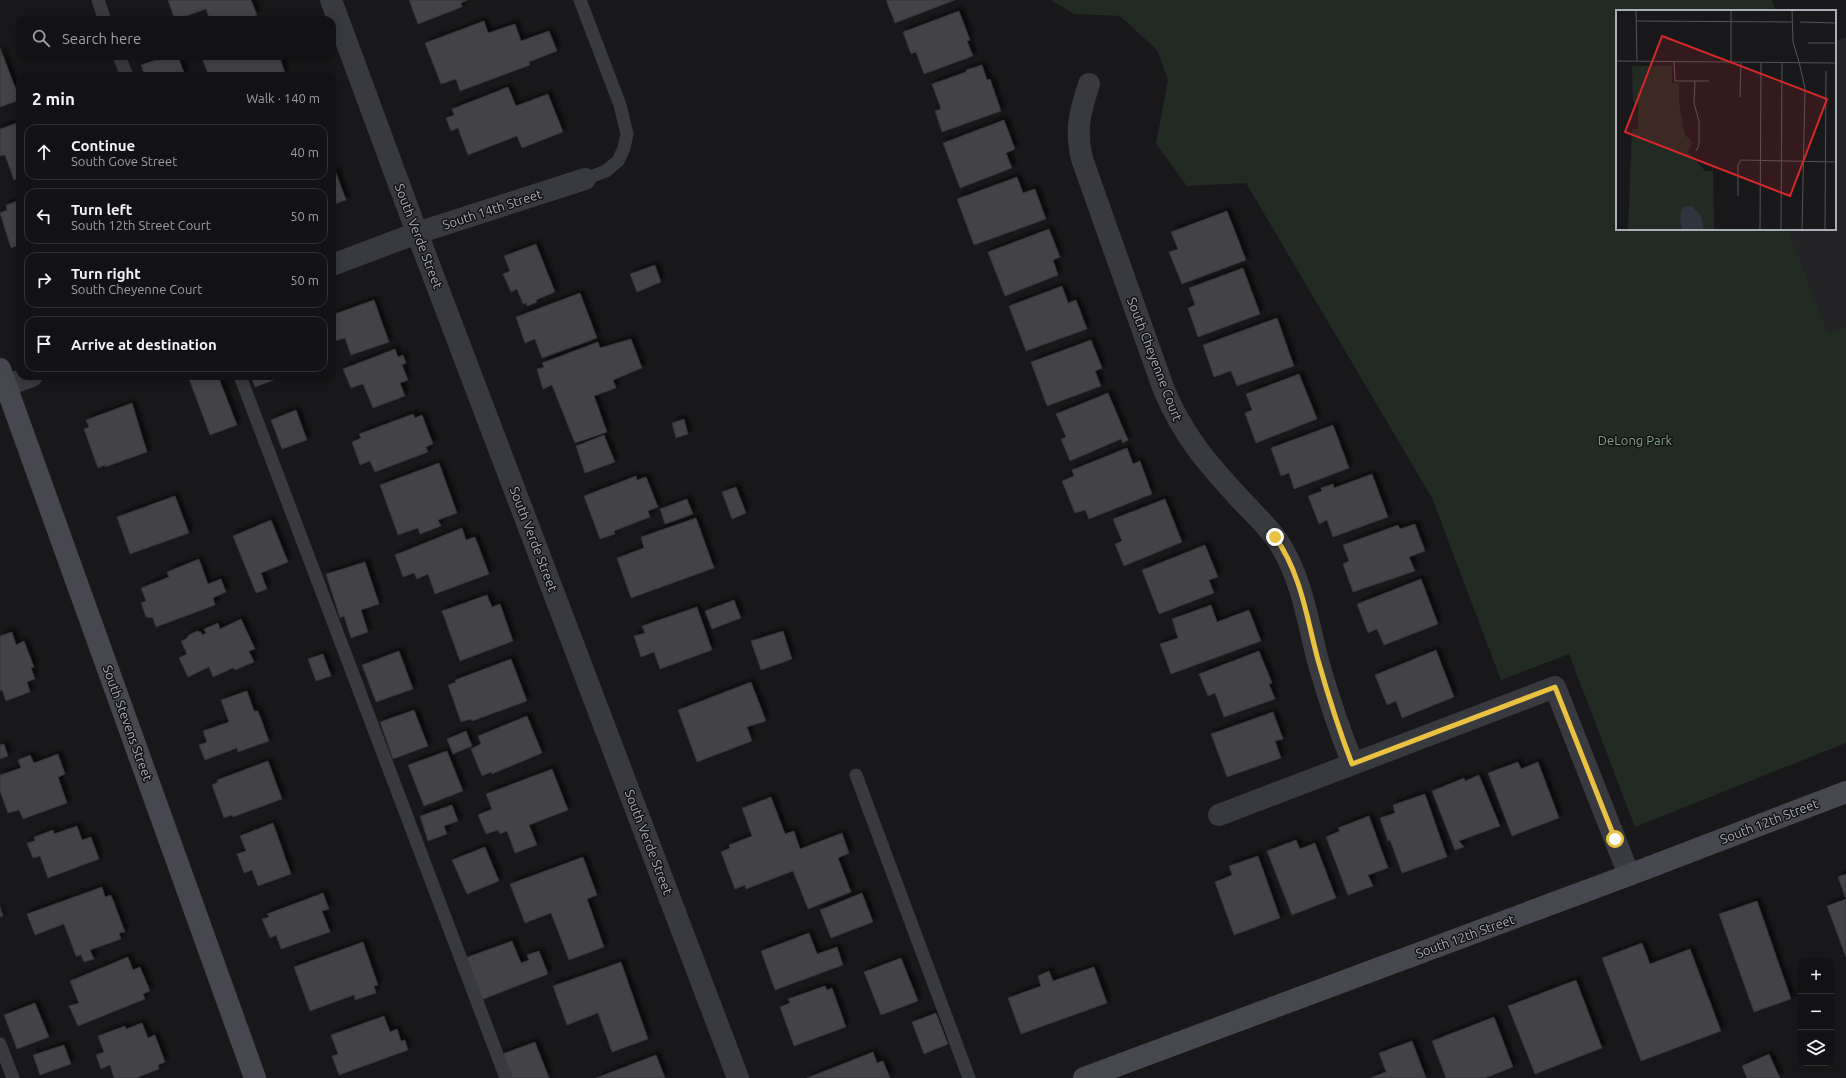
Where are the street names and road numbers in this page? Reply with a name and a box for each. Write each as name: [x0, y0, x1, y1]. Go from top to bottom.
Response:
street label: South Verde Street: [393, 182, 445, 290]
street label: South 14th Street: [440, 186, 544, 232]
street label: South Cheyenne Court: [1125, 295, 1185, 423]
street label: South Verde Street: [508, 485, 560, 593]
street label: South Stevens Street: [101, 663, 155, 783]
street label: South Verde Street: [623, 788, 675, 896]
street label: South 12th Street: [1718, 796, 1820, 846]
street label: South 12th Street: [1414, 912, 1516, 960]

